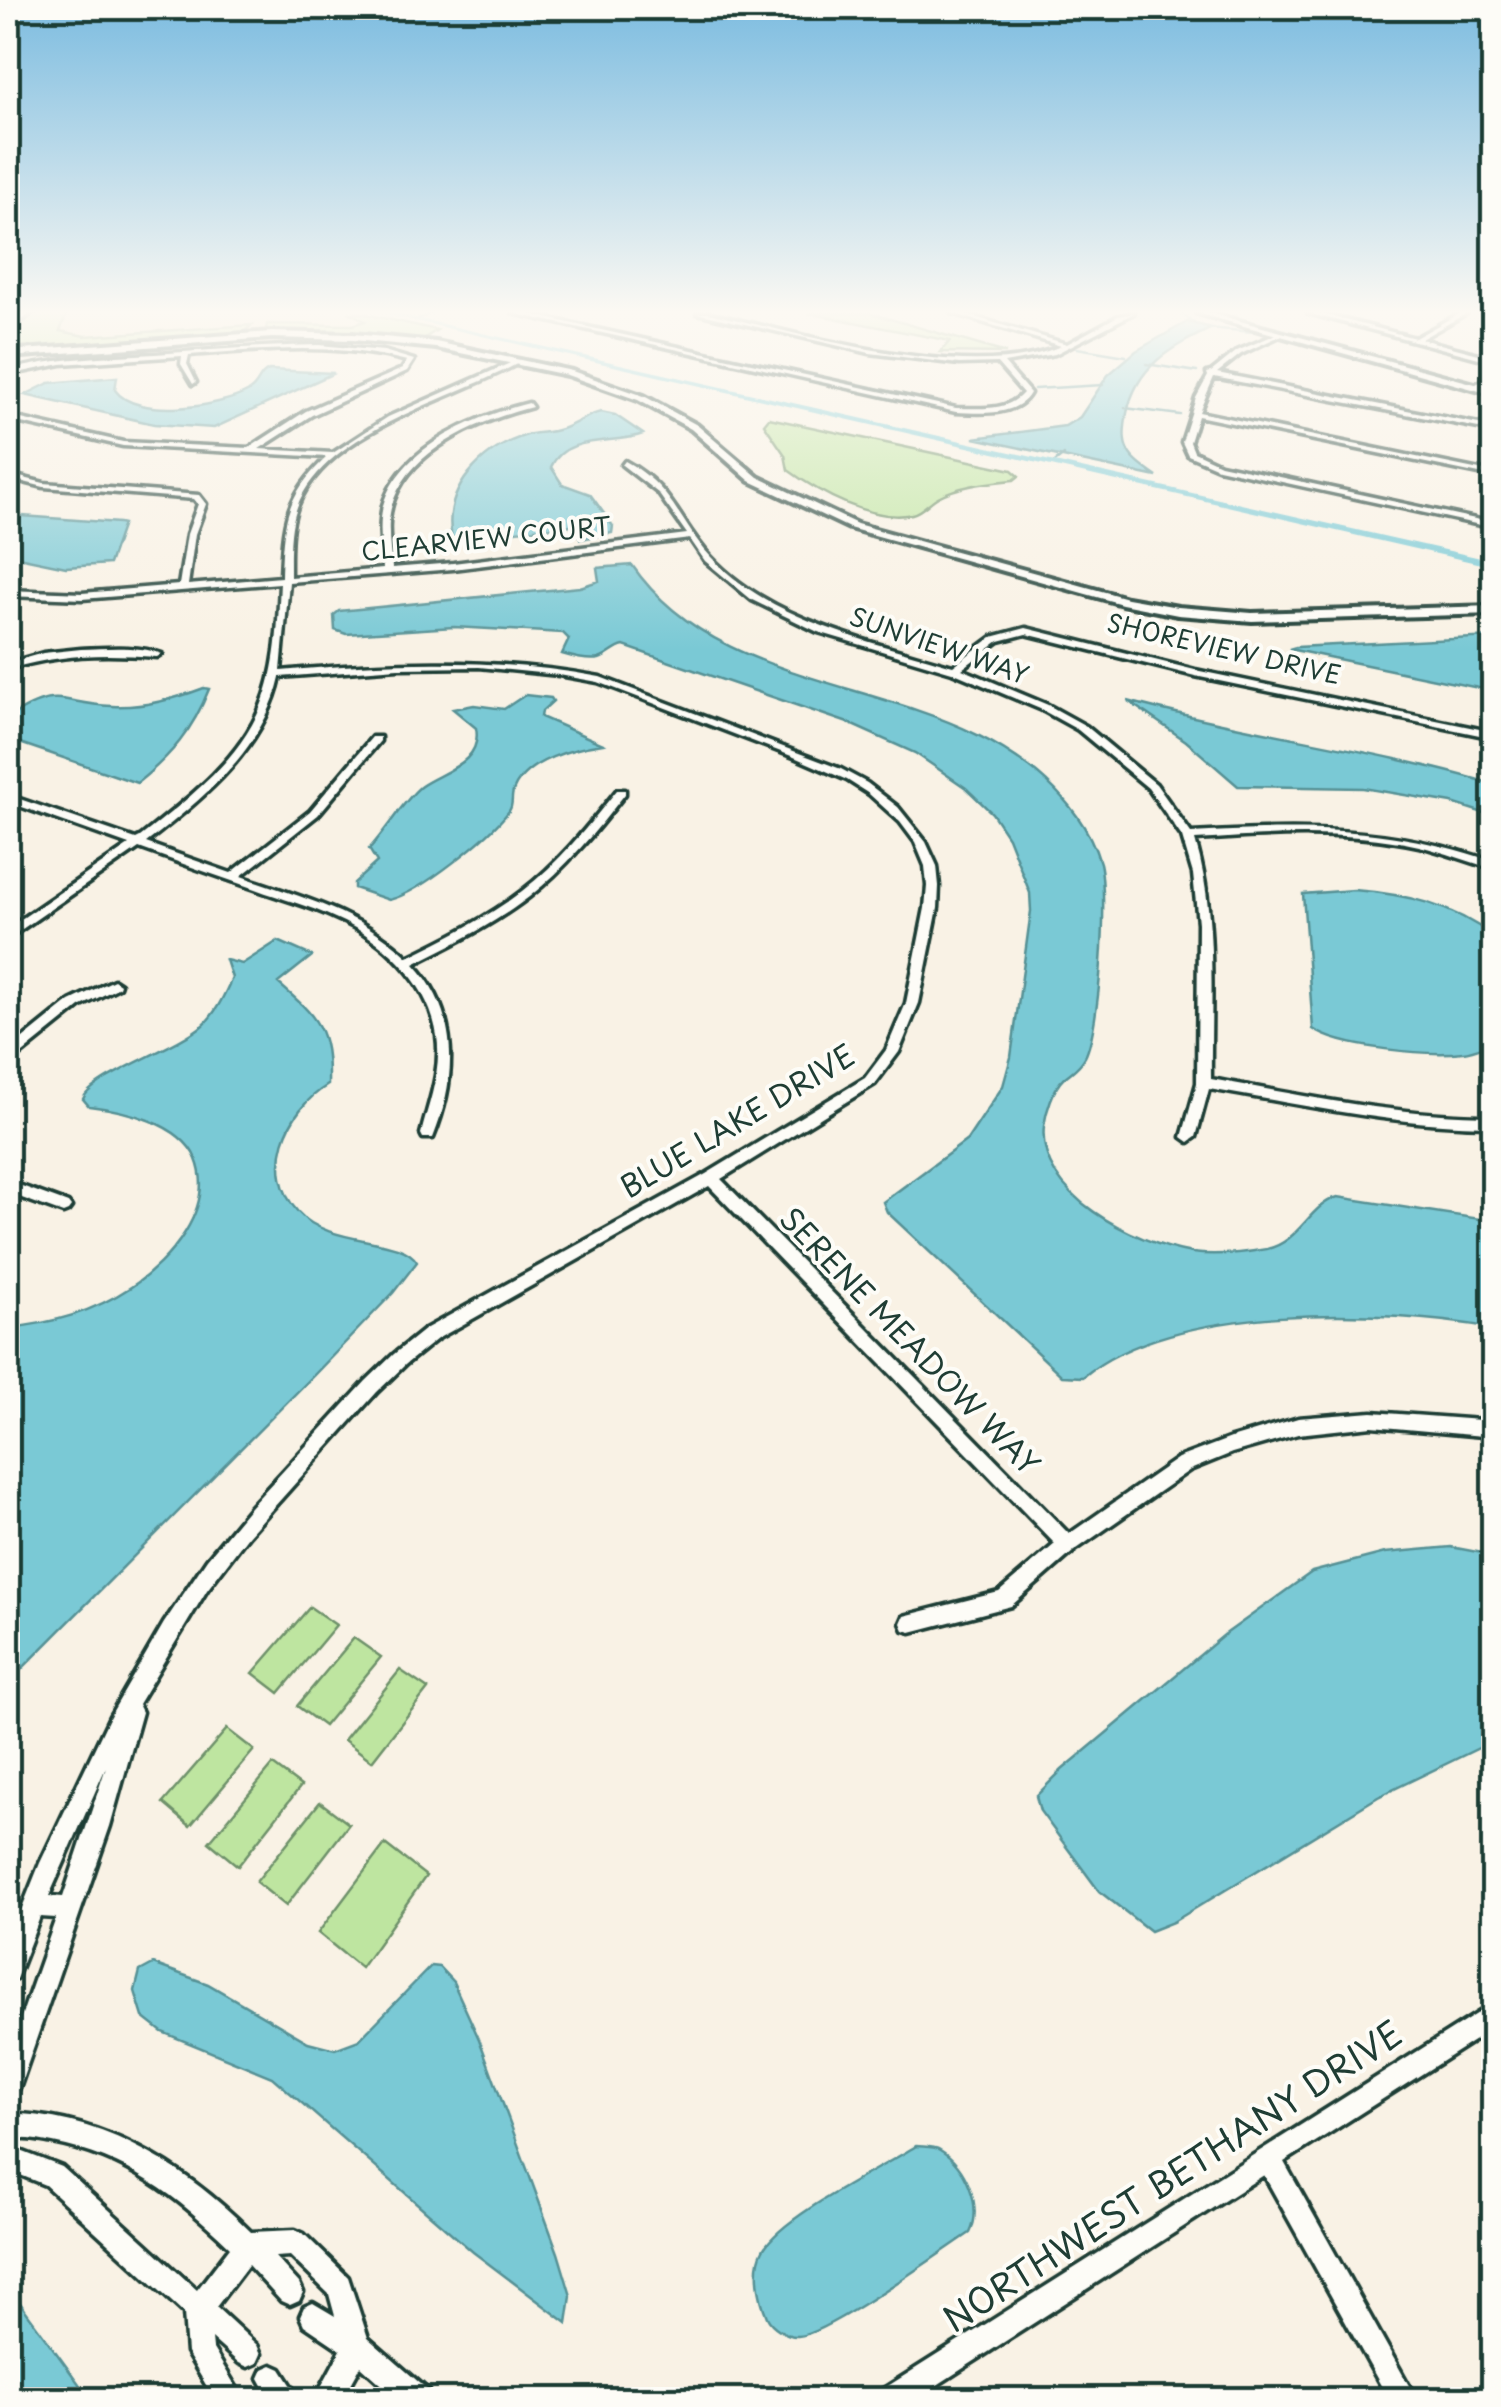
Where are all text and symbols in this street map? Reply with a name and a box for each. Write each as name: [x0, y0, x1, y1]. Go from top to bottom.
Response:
street label: CLEARVIEW COURT: [359, 506, 613, 570]
street label: SUNVIEW WAY: [845, 597, 1034, 694]
street label: SHOREVIEW DRIVE: [1104, 603, 1345, 693]
street label: BLUE LAKE DRIVE: [611, 1032, 863, 1208]
street label: SERENE MEADOW WAY: [770, 1196, 1051, 1485]
street label: NORTHWEST BETHANY DRIVE: [932, 2006, 1412, 2344]

